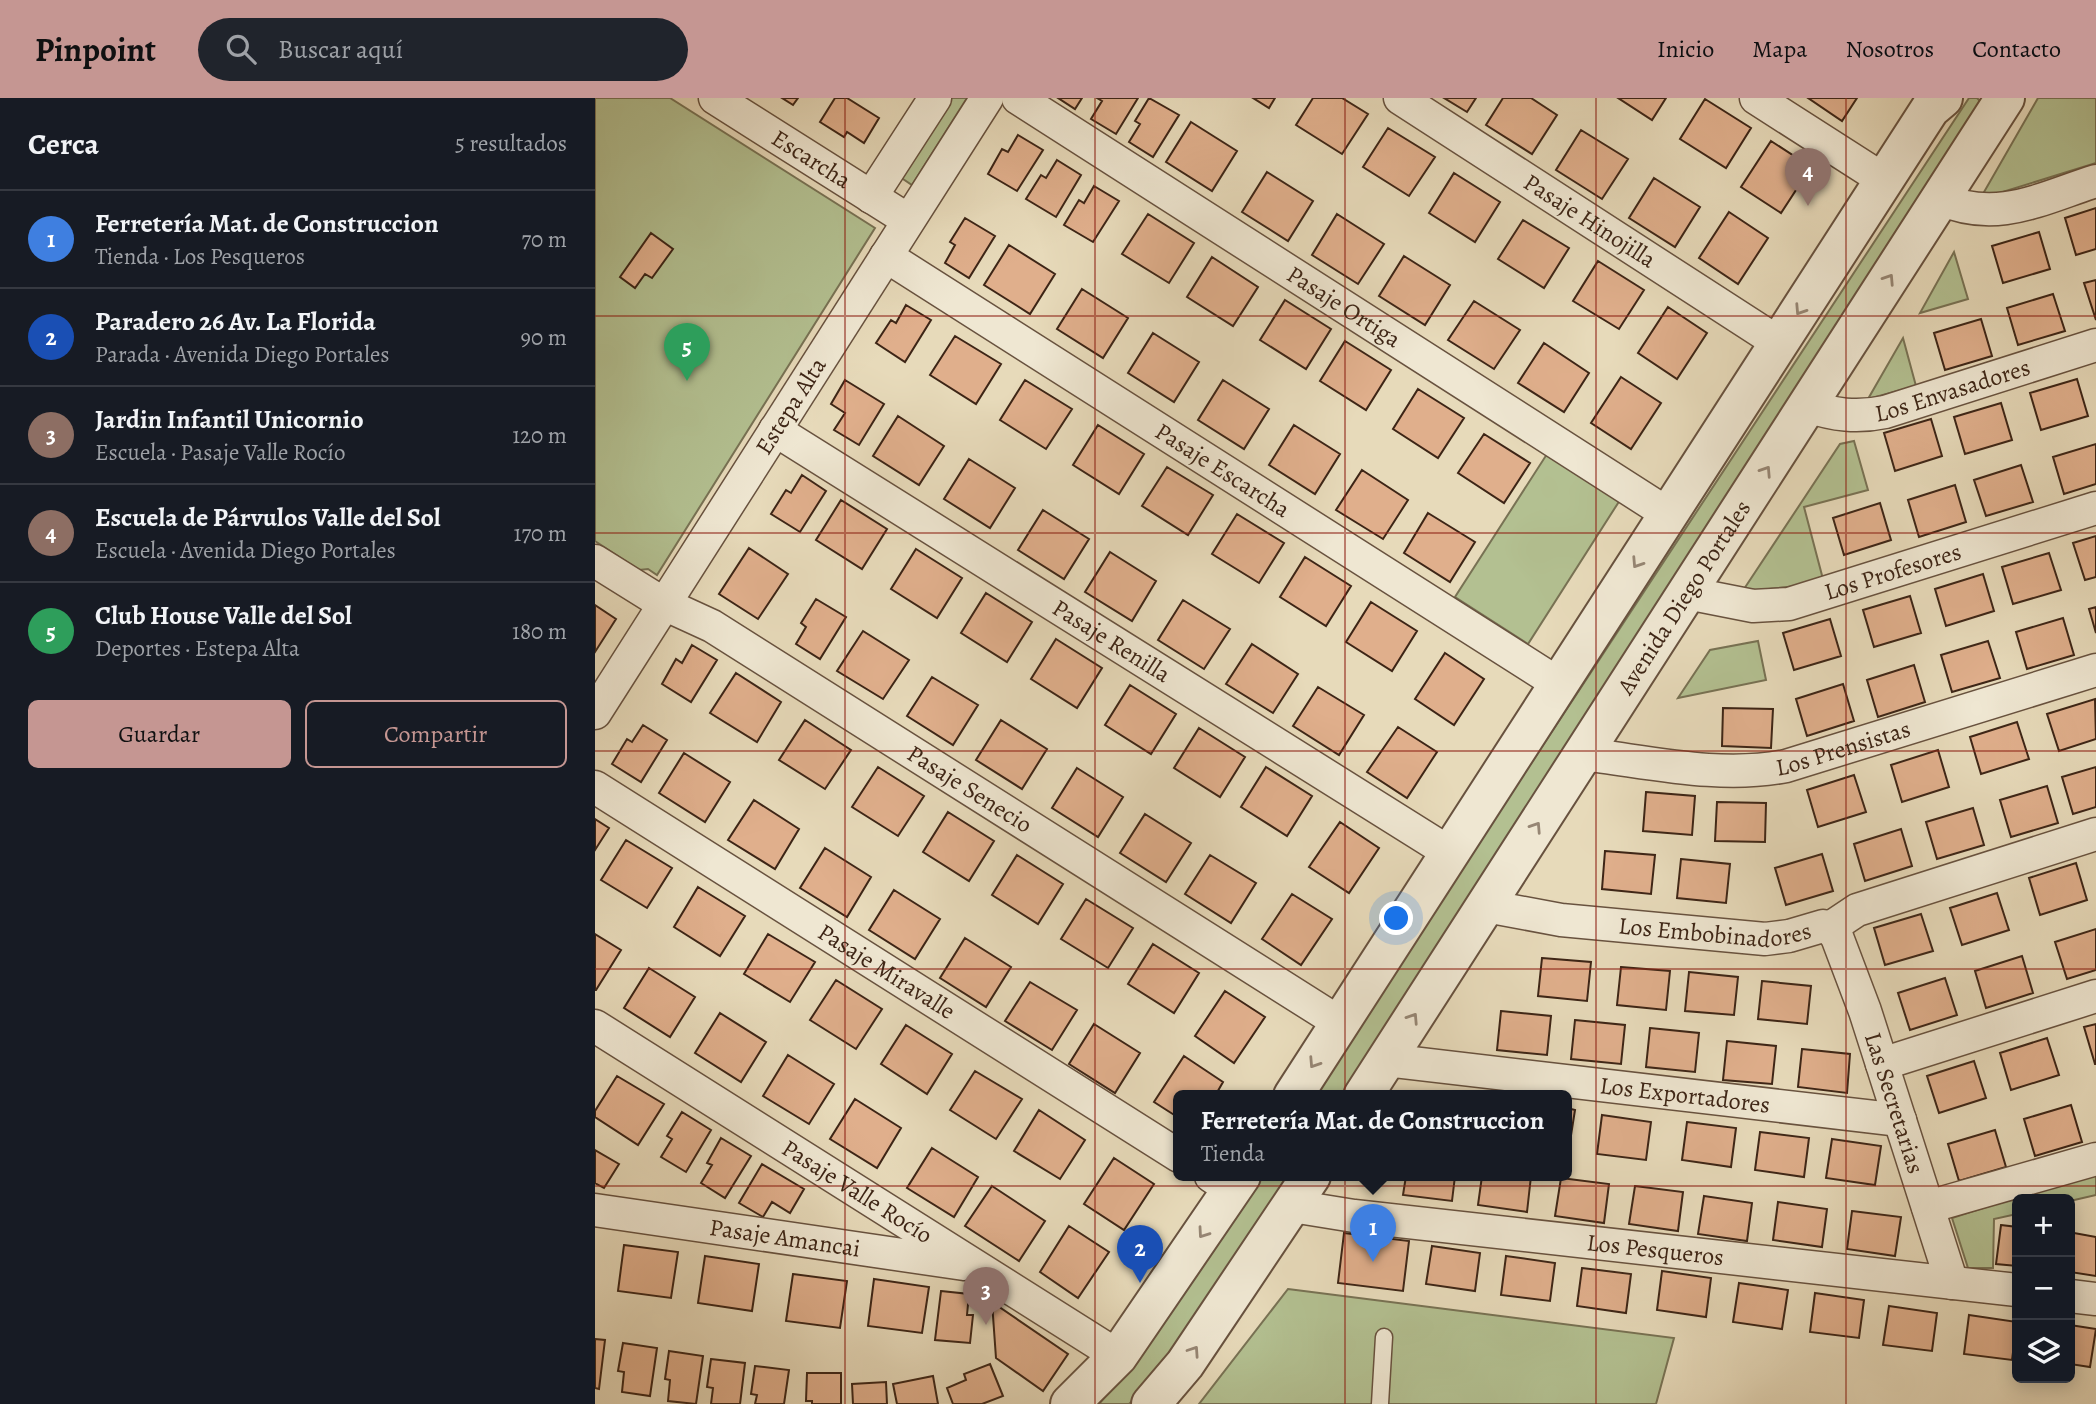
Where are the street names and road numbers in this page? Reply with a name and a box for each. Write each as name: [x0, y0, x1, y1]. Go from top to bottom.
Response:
street label: Escarcha: [766, 122, 858, 196]
street label: Pasaje Hinojilla: [1517, 166, 1663, 276]
street label: Pasaje Ortiga: [1281, 258, 1408, 355]
street label: Estepa Alta: [748, 351, 834, 461]
street label: Los Envasadores: [1872, 351, 2034, 430]
street label: Pasaje Escarcha: [1149, 415, 1297, 525]
street label: Avenida Diego Portales: [1609, 494, 1758, 701]
street label: Los Profesores: [1820, 535, 1965, 608]
street label: Pasaje Renilla: [1046, 592, 1177, 690]
street label: Los Prensistas: [1773, 712, 1914, 784]
street label: Pasaje Senecio: [901, 737, 1038, 840]
street label: Los Embobinadores: [1617, 909, 1815, 955]
street label: Pasaje Miravalle: [812, 916, 962, 1027]
street label: Las Secretarias: [1857, 1028, 1932, 1178]
street label: Los Exportadores: [1598, 1069, 1772, 1121]
street label: Pasaje Valle Rocío: [776, 1132, 939, 1251]
street label: Pasaje Amancai: [707, 1211, 863, 1265]
street label: Los Pesqueros: [1585, 1226, 1726, 1273]

